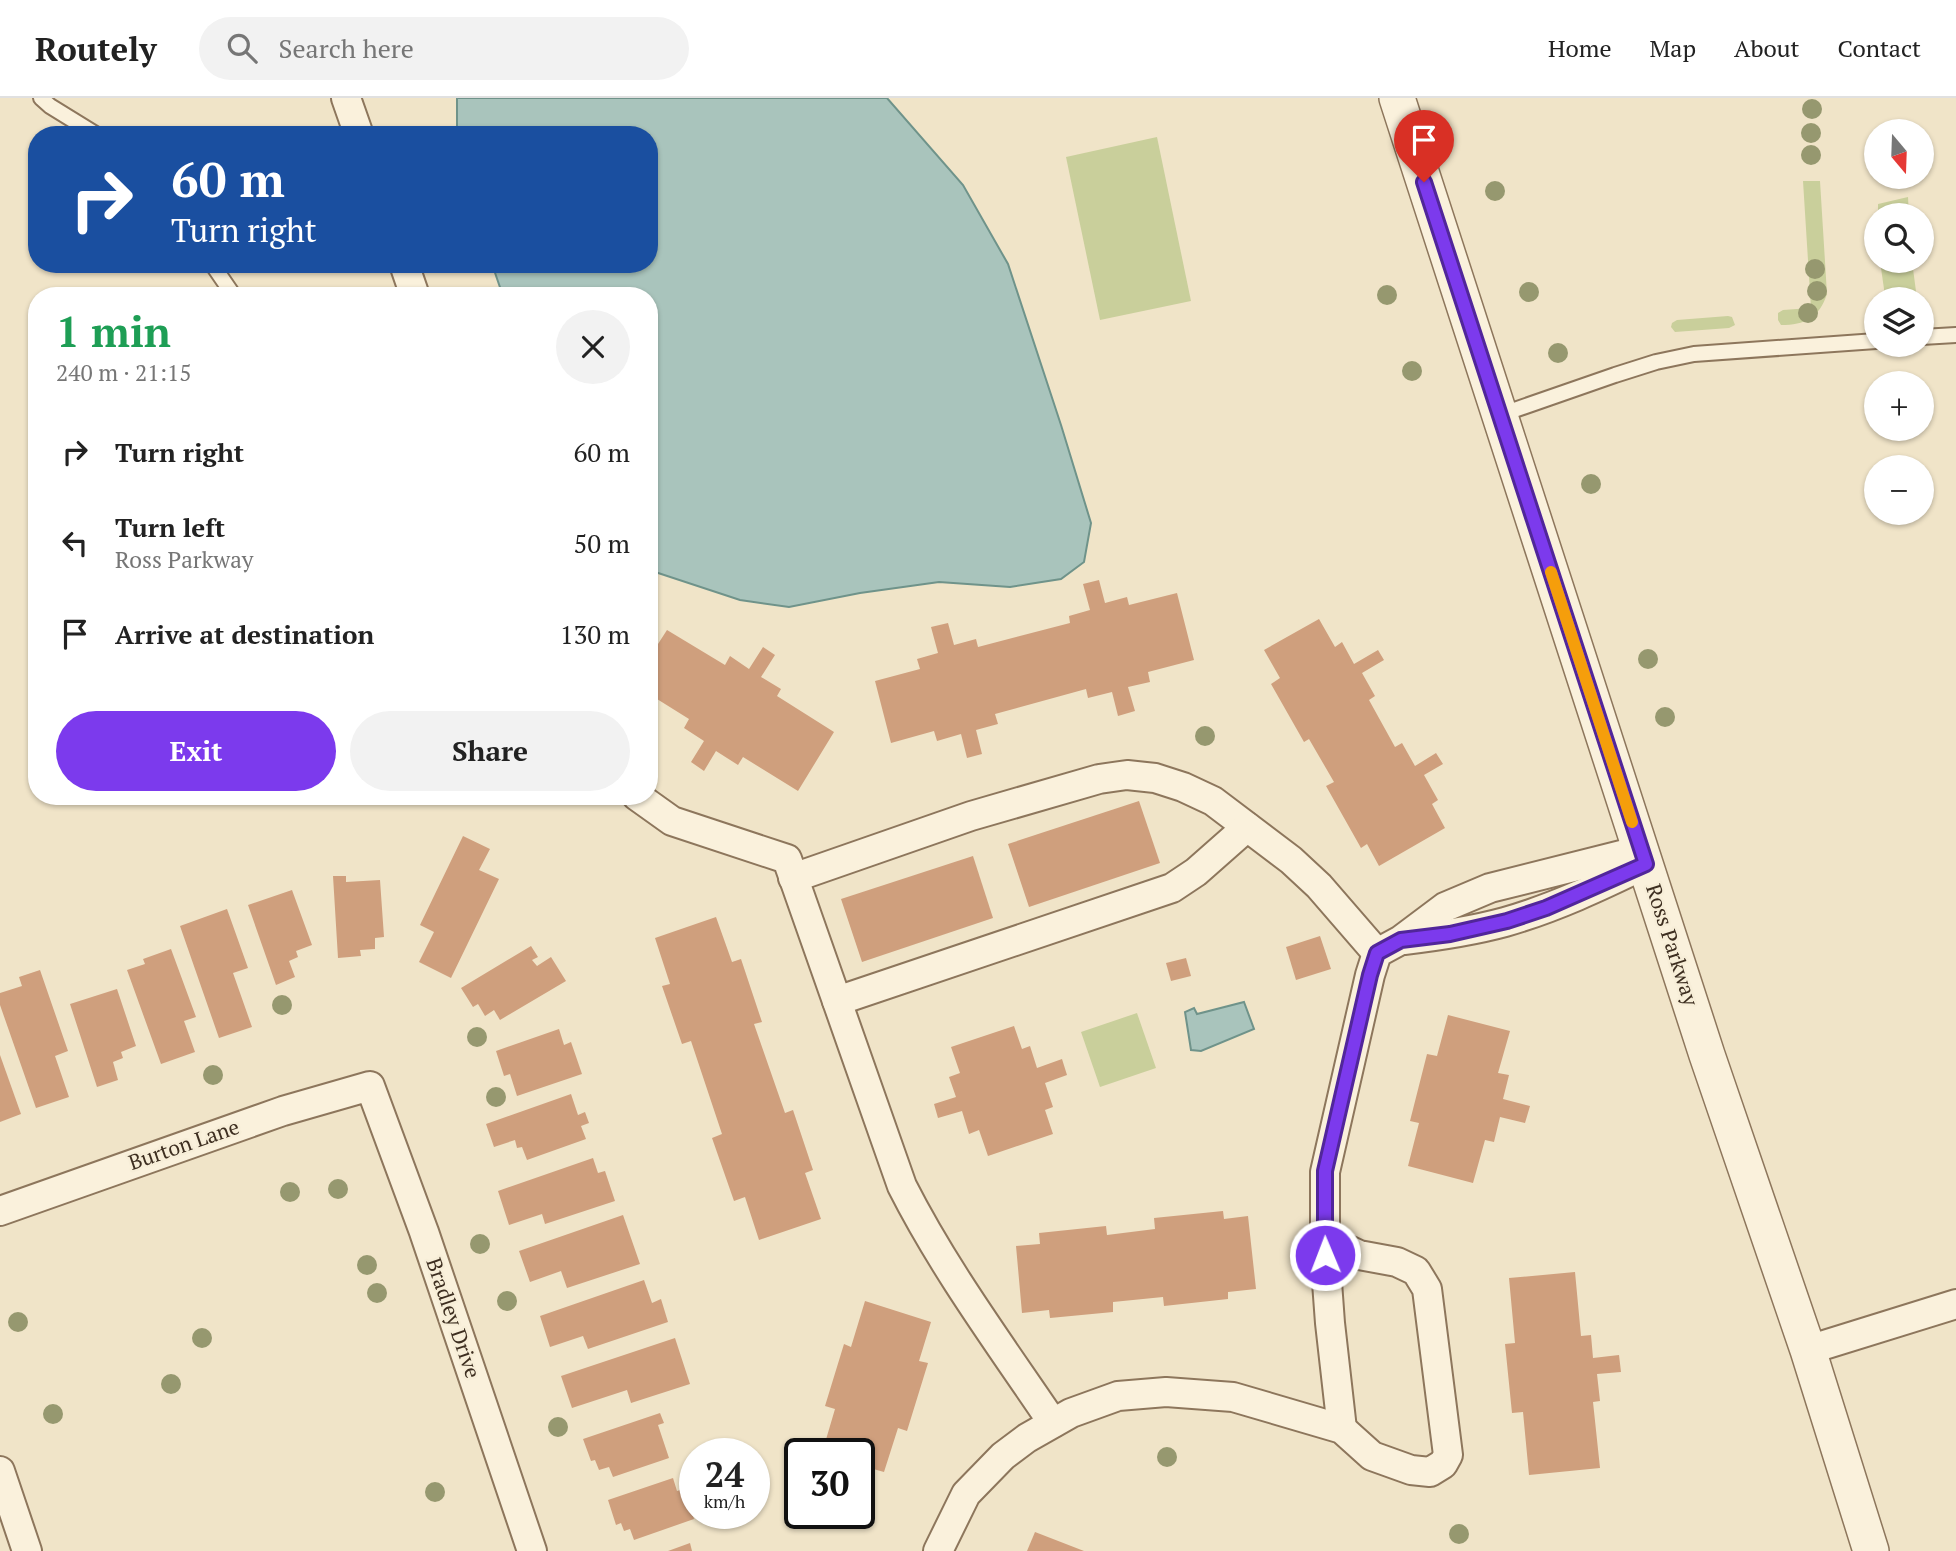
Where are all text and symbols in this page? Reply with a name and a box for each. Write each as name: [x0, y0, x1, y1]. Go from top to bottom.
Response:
search box: [199, 17, 689, 80]
text: Routely: [35, 27, 157, 70]
icon: search: [223, 29, 261, 67]
text: Search here: [279, 31, 414, 65]
text: Home: [1548, 32, 1612, 64]
text: Map: [1650, 32, 1696, 64]
text: About: [1734, 32, 1800, 64]
text: Contact: [1838, 32, 1921, 64]
pin: [1394, 110, 1454, 182]
north arrow: [1864, 119, 1934, 189]
map controls: [1864, 119, 1934, 525]
icon: arrive: [1405, 121, 1443, 159]
text: 60 m: [171, 146, 285, 211]
icon: right: [56, 154, 147, 245]
button: search: [1864, 203, 1934, 273]
text: Turn right: [171, 209, 317, 251]
button: layers: [1864, 287, 1934, 357]
text: 1 min: [56, 303, 171, 359]
button: close: [556, 310, 630, 384]
text: 240 m · 21:15: [56, 357, 191, 388]
button: +: [1864, 371, 1934, 441]
icon: right: [56, 433, 94, 471]
text: Turn right: [115, 435, 244, 469]
text: 60 m: [574, 435, 630, 469]
button: −: [1864, 455, 1934, 525]
text: Turn left: [115, 510, 225, 544]
icon: left: [56, 524, 94, 562]
text: 50 m: [574, 526, 630, 560]
text: Ross Parkway: [115, 544, 253, 575]
icon: arrive: [56, 615, 94, 653]
text: Arrive at destination: [115, 617, 374, 651]
text: 130 m: [560, 617, 630, 651]
button: Exit: [56, 711, 336, 791]
button: Share: [350, 711, 630, 791]
street label: Ross Parkway: [1640, 880, 1706, 1009]
street label: Burton Lane: [125, 1112, 243, 1176]
position arrow: [1288, 1218, 1362, 1292]
street label: Bradley Drive: [420, 1254, 488, 1382]
speed limit sign: 30: [784, 1438, 875, 1529]
text: 24: [705, 1451, 744, 1497]
text: km/h: [704, 1489, 745, 1513]

